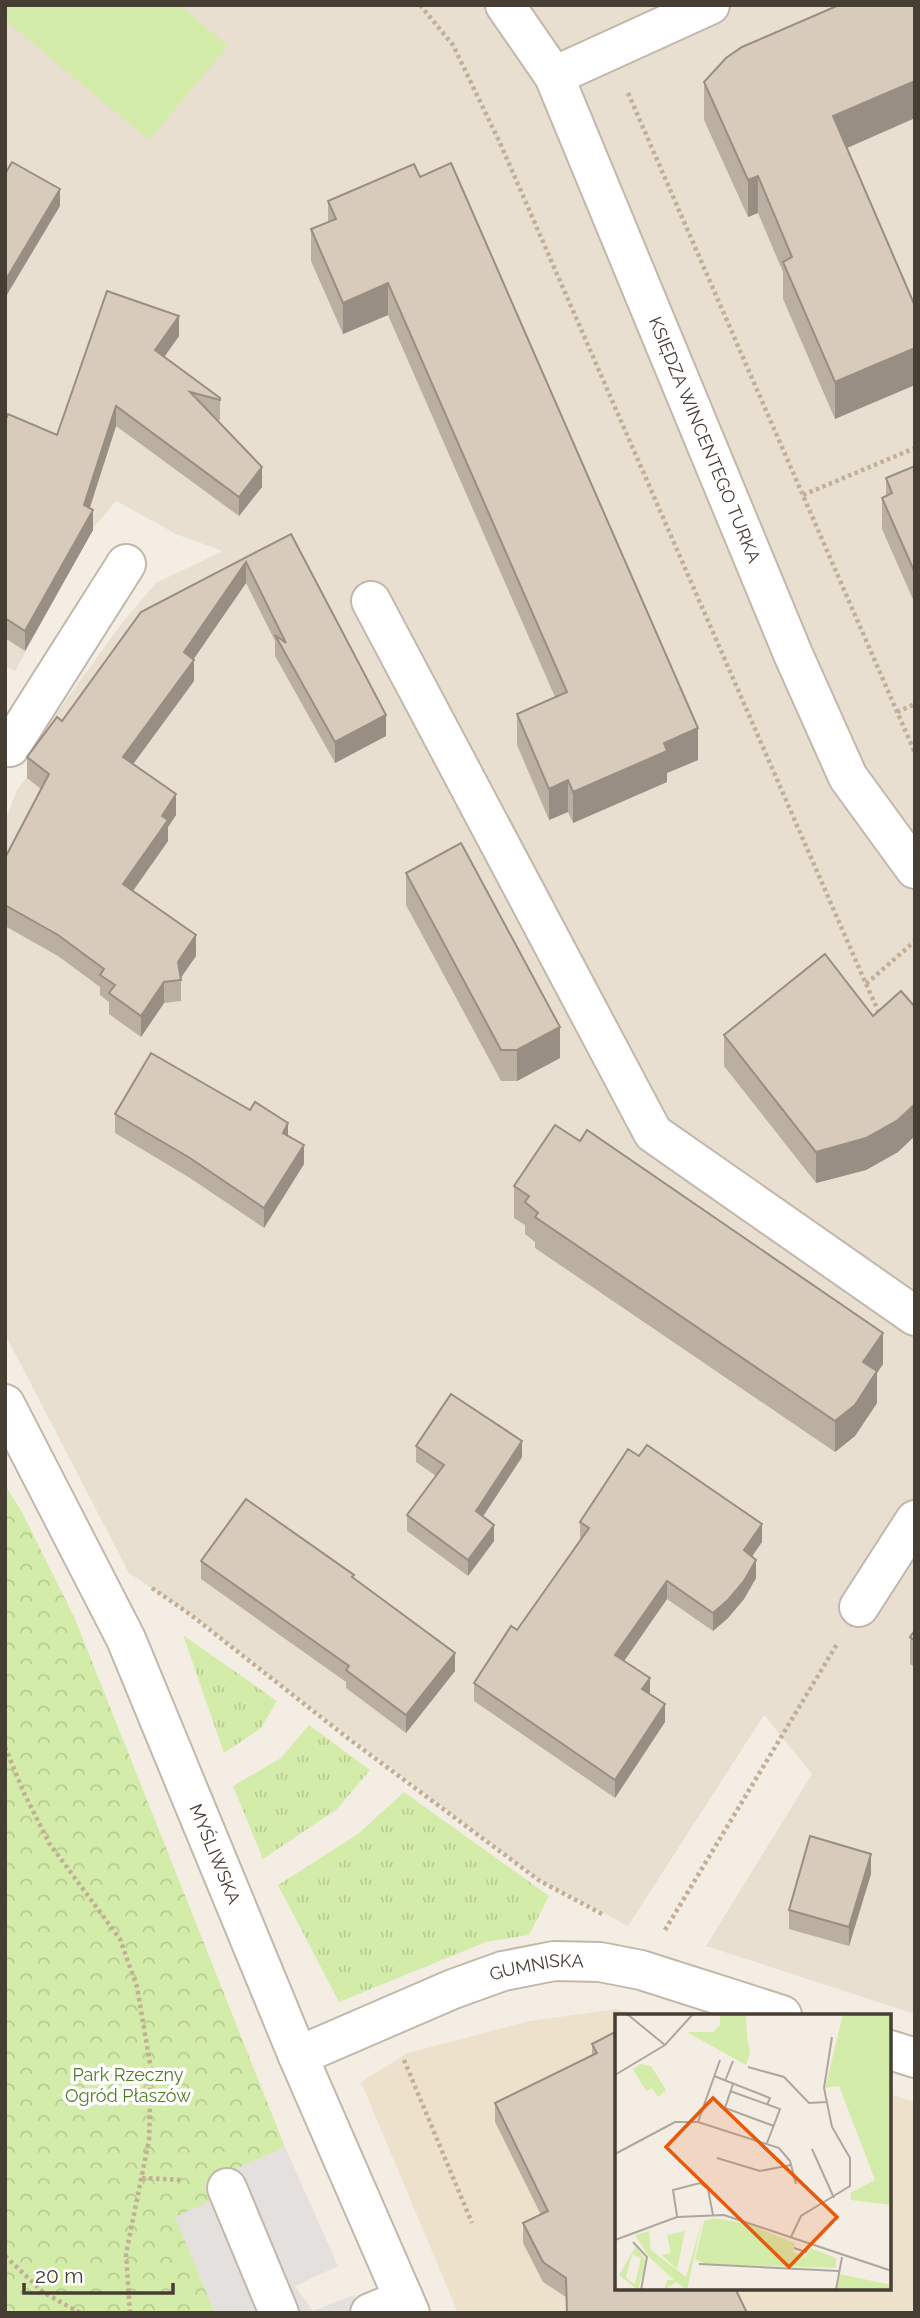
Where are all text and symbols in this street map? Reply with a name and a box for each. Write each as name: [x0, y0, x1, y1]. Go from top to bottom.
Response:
street label: KSIĘDZA WINCENTEGO TURKA: [645, 314, 765, 566]
street label: MYŚLIWSKA: [185, 1801, 245, 1907]
street label: GUMNISKA: [486, 1950, 584, 1985]
inset map: [615, 2014, 892, 2290]
park label: Park Rzeczny Ogród Płaszów: [65, 2064, 191, 2106]
scale bar: [24, 2252, 173, 2296]
text: 20 m: [35, 2263, 83, 2288]

